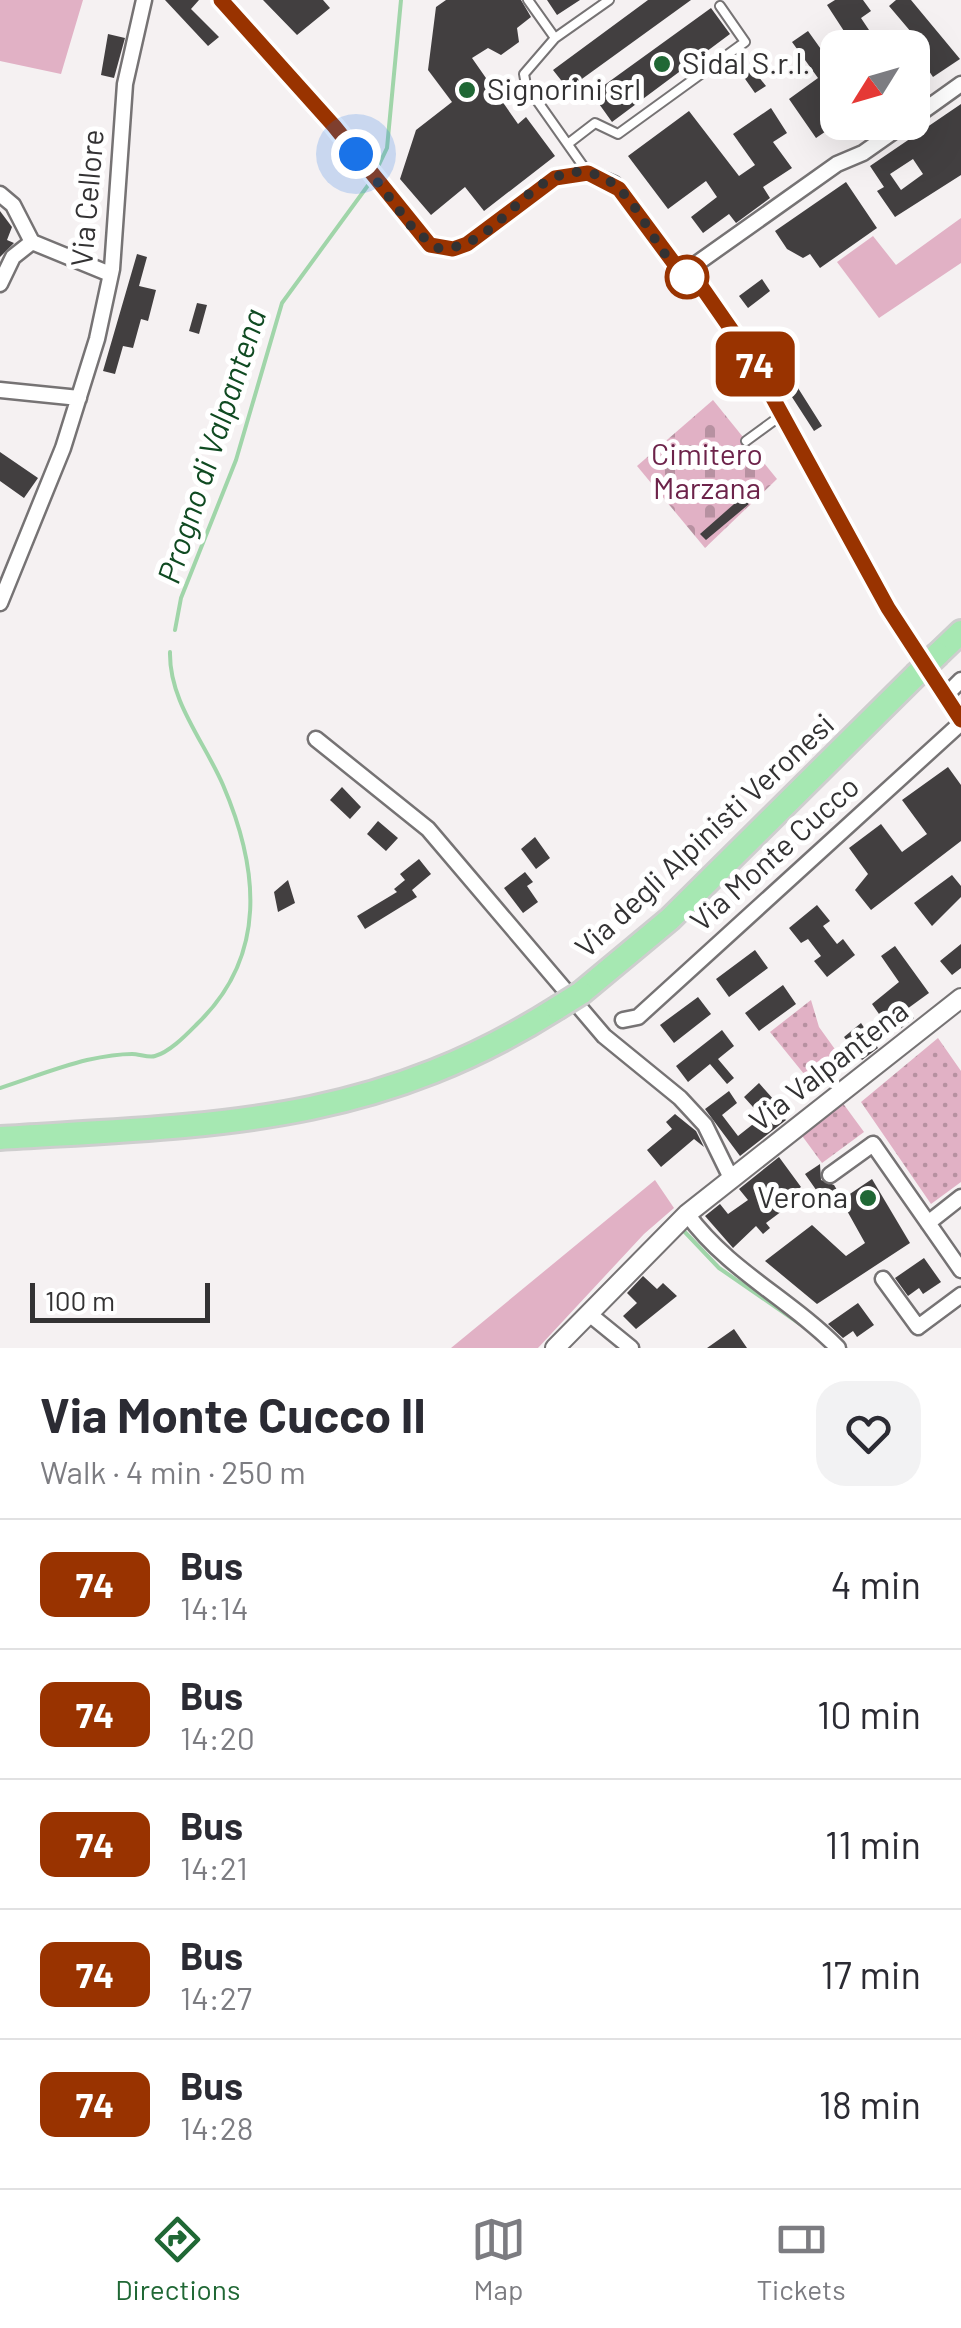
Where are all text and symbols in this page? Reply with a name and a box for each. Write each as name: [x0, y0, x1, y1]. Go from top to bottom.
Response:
north arrow: [820, 30, 930, 140]
map controls: [820, 30, 930, 140]
place label: Sidal S.r.l.: [682, 44, 811, 80]
marker: Sidal S.r.l.: [651, 53, 673, 75]
place label: Signorini srl: [487, 70, 641, 106]
marker: Signorini srl: [456, 79, 478, 101]
street label: Via Cellore: [62, 128, 110, 268]
your location: [331, 129, 381, 179]
unlabelled marker: [666, 256, 708, 298]
water label: Progno di Valpantena: [148, 303, 272, 588]
line badge: 74: [710, 332, 800, 396]
text: 74: [736, 343, 774, 385]
park label: Cimitero Marzana: [651, 435, 763, 505]
street label: Via degli Alpinisti Veronesi: [567, 705, 841, 964]
street label: Via Monte Cucco: [682, 767, 866, 938]
street label: Via Valpantena: [741, 991, 914, 1137]
place label: Verona: [757, 1178, 848, 1214]
marker: Verona: [857, 1187, 879, 1209]
scale bar: [30, 1278, 210, 1322]
text: 100 m: [45, 1283, 115, 1317]
button: heart: [816, 1381, 921, 1486]
text: Via Monte Cucco II: [40, 1385, 426, 1443]
text: Walk · 4 min · 250 m: [40, 1452, 306, 1490]
text: Bus: [180, 1542, 243, 1588]
text: 4 min: [831, 1561, 921, 1607]
text: 74: [76, 1563, 114, 1605]
text: 14:14: [180, 1588, 249, 1626]
text: Bus: [180, 1672, 243, 1718]
text: 10 min: [817, 1691, 921, 1737]
text: 74: [76, 1693, 114, 1735]
text: 14:20: [180, 1718, 255, 1756]
text: Bus: [180, 1802, 243, 1848]
text: 11 min: [825, 1821, 921, 1867]
text: 74: [76, 1823, 114, 1865]
text: 14:21: [180, 1848, 248, 1886]
text: Bus: [180, 1932, 243, 1978]
text: 17 min: [821, 1951, 921, 1997]
text: 74: [76, 1953, 114, 1995]
text: 14:27: [180, 1978, 252, 2016]
text: Bus: [180, 2062, 243, 2108]
text: 18 min: [819, 2081, 921, 2127]
text: 74: [76, 2083, 114, 2125]
text: 14:28: [180, 2108, 254, 2146]
tab: Directions: [115, 2212, 240, 2306]
tab: Map: [471, 2212, 526, 2306]
tab: Tickets: [757, 2212, 846, 2306]

